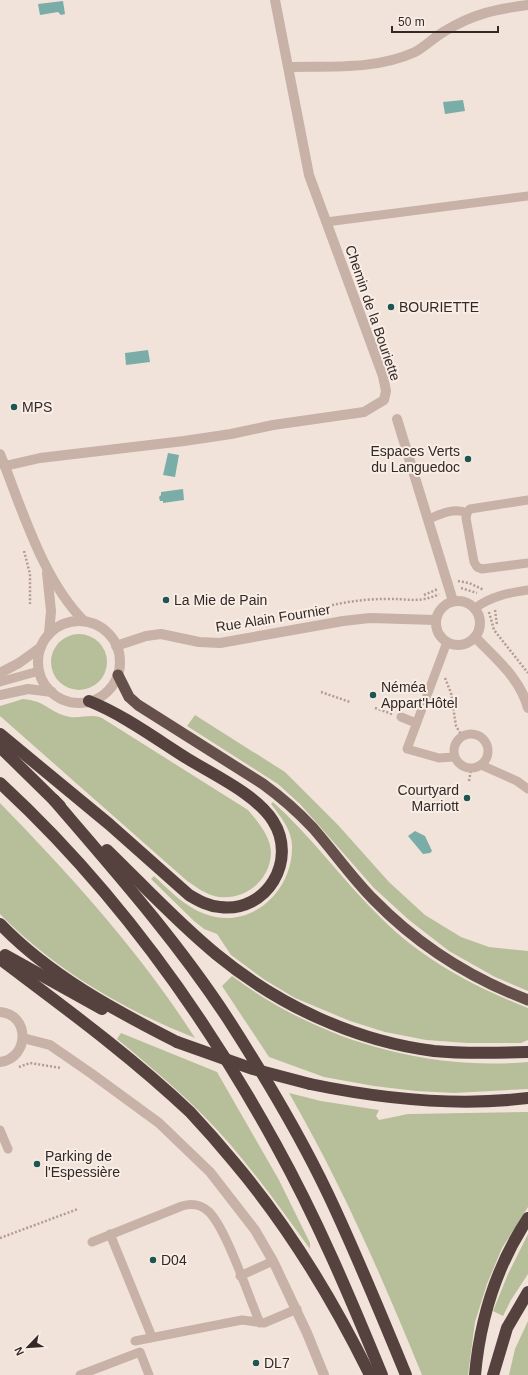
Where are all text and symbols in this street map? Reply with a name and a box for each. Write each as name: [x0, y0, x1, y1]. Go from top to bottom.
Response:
scale bar: [392, 8, 498, 34]
text: 50 m: [398, 15, 425, 29]
street label: Chemin de la Bouriette: [342, 243, 404, 383]
place label: BOURIETTE: [399, 299, 479, 315]
marker: BOURIETTE: [386, 302, 396, 312]
place label: MPS: [22, 399, 52, 415]
marker: MPS: [9, 402, 19, 412]
place label: Espaces Verts du Languedoc: [371, 443, 460, 475]
marker: Espaces Verts du Languedoc: [463, 454, 473, 464]
place label: La Mie de Pain: [174, 592, 267, 608]
marker: La Mie de Pain: [161, 595, 171, 605]
street label: Rue Alain Fournier: [214, 601, 332, 635]
place label: Néméa Appart'Hôtel: [381, 679, 458, 711]
marker: Néméa Appart'Hôtel: [368, 690, 378, 700]
place label: Courtyard Marriott: [398, 782, 459, 814]
marker: Courtyard Marriott: [462, 793, 472, 803]
place label: Parking de l'Espessière: [45, 1148, 120, 1180]
marker: Parking de l'Espessière: [32, 1159, 42, 1169]
place label: D04: [161, 1252, 187, 1268]
marker: D04: [148, 1255, 158, 1265]
north arrow: [8, 1327, 48, 1367]
text: N: [12, 1345, 26, 1357]
place label: DL7: [264, 1355, 290, 1371]
marker: DL7: [251, 1358, 261, 1368]

